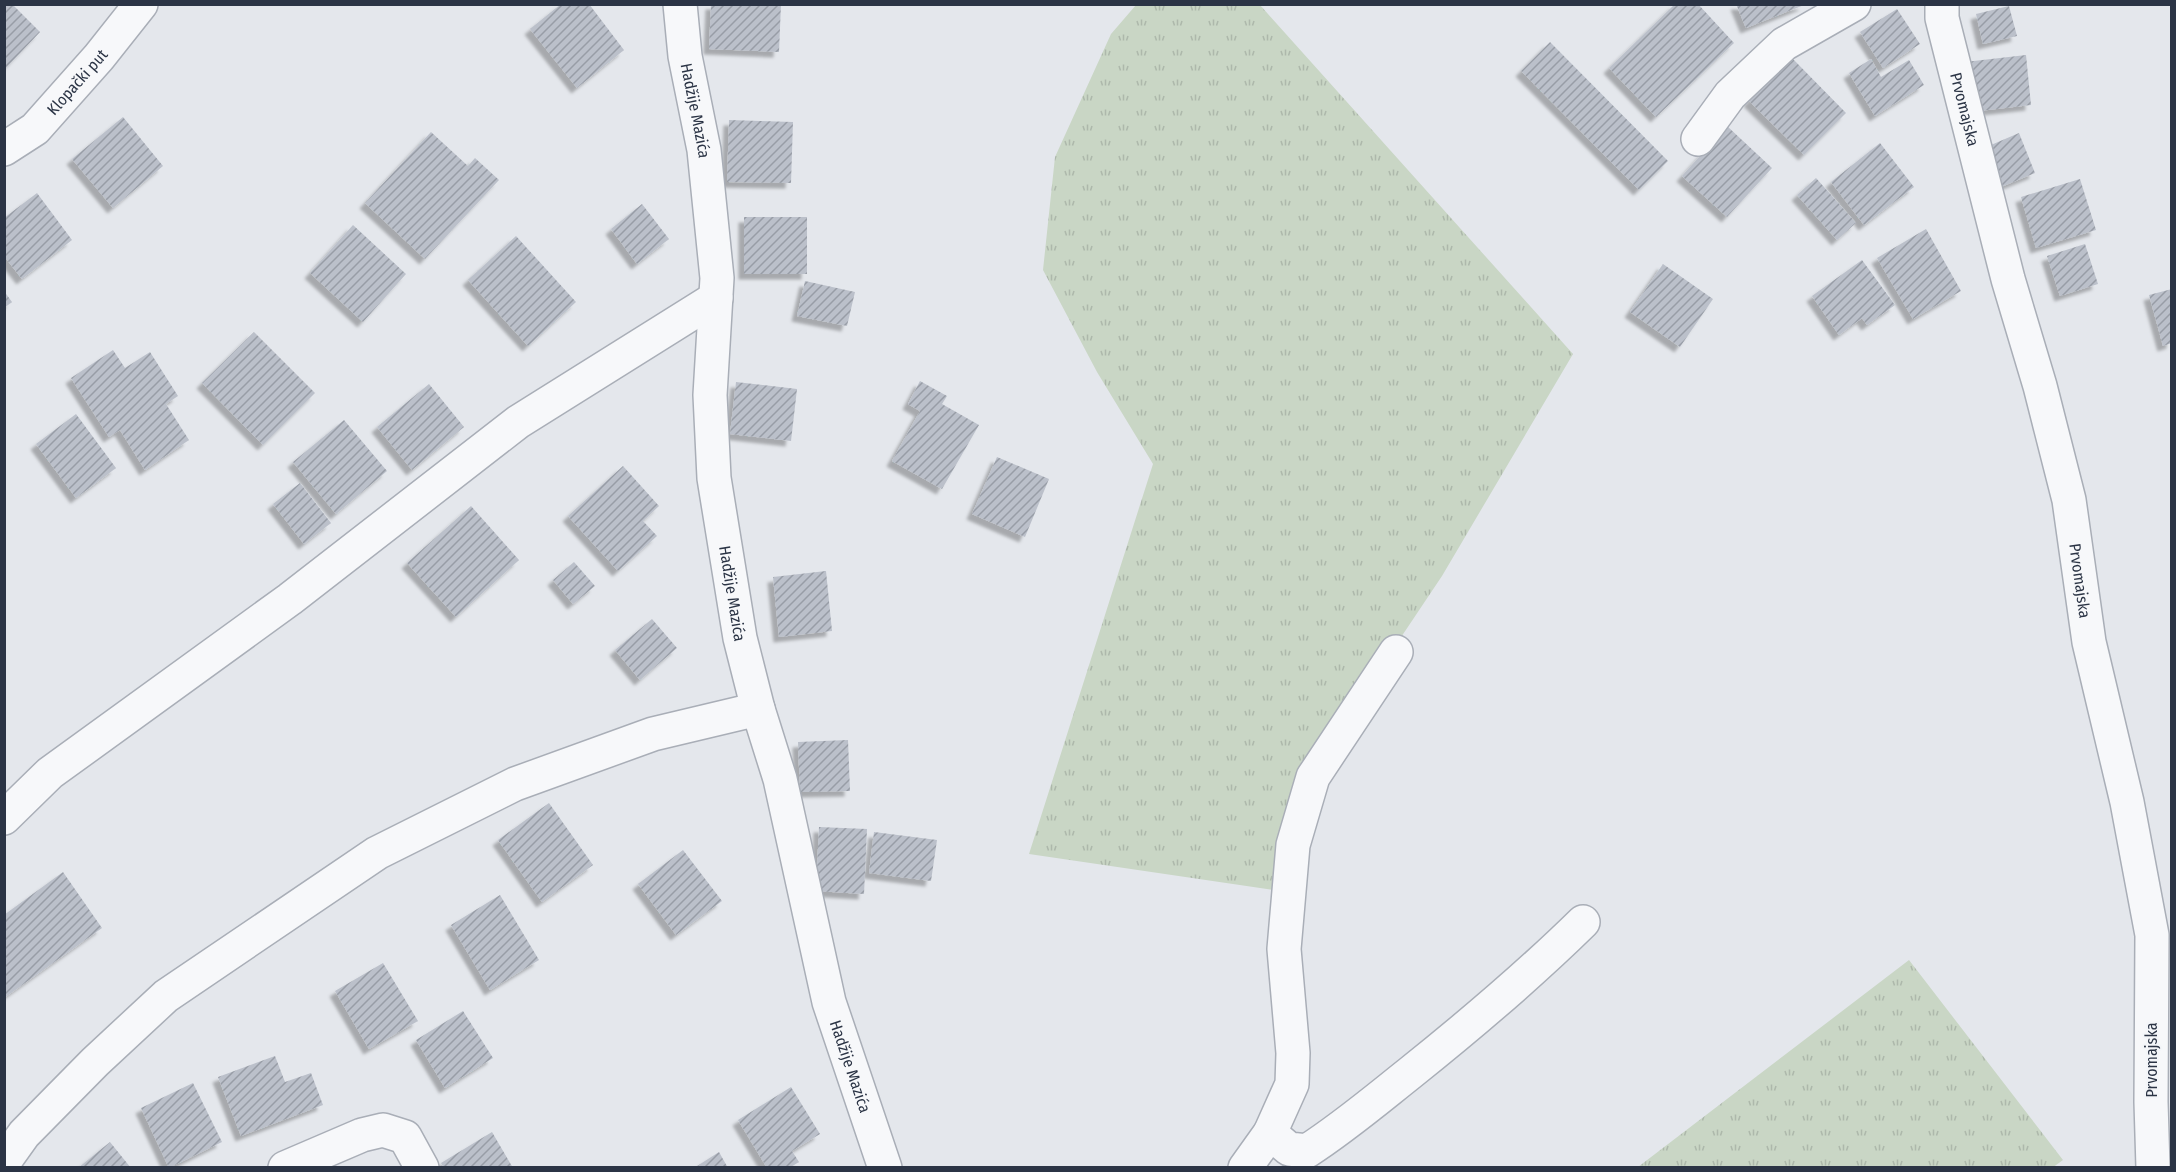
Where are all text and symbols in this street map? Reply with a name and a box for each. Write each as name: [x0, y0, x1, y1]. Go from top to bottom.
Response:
street label: Klopački put: [43, 45, 112, 119]
street label: Hadžije Mazića: [677, 62, 714, 159]
street label: Prvomajska: [1947, 70, 1983, 148]
street label: Prvomajska: [2066, 542, 2095, 619]
street label: Hadžije Mazića: [716, 544, 750, 643]
street label: Hadžije Mazića: [826, 1018, 875, 1115]
street label: Prvomajska: [2142, 1022, 2161, 1098]

